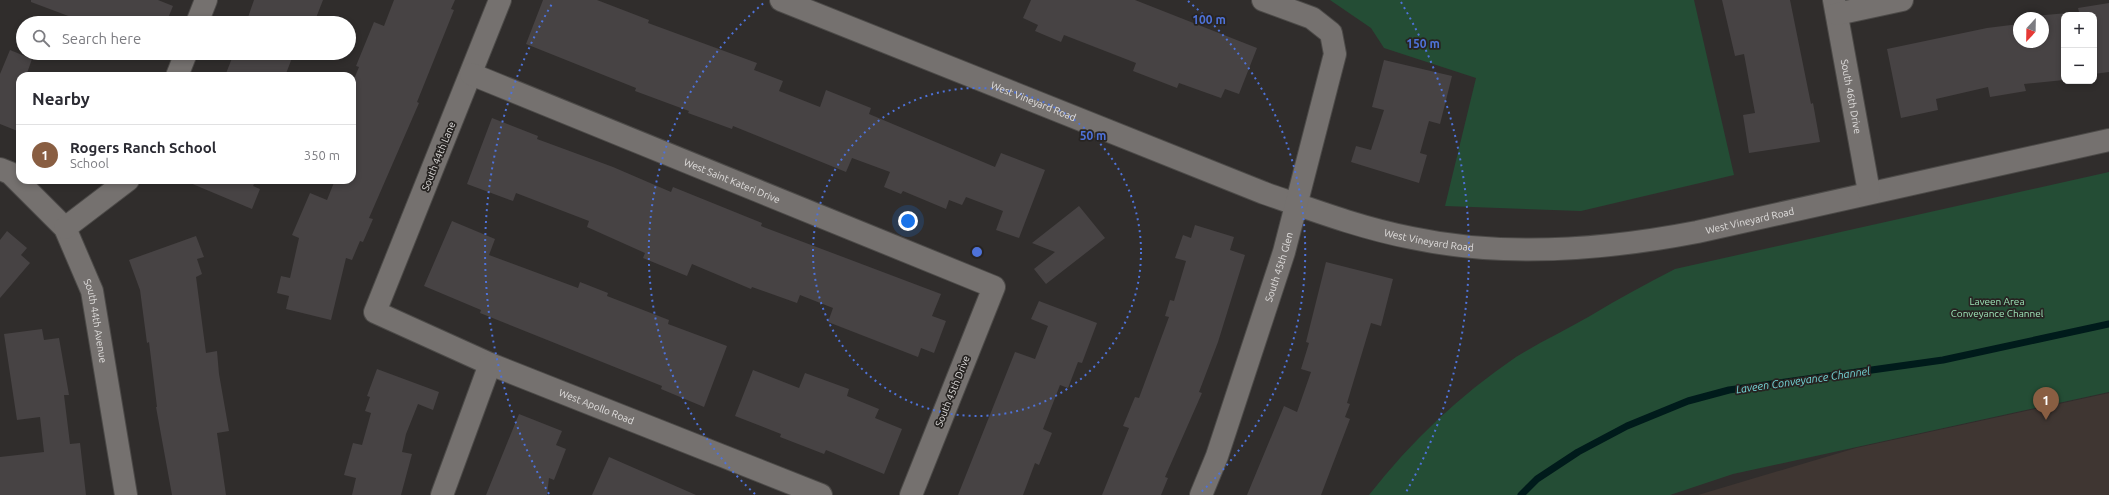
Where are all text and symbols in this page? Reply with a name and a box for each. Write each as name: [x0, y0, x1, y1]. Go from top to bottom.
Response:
north arrow: [2013, 12, 2049, 48]
map controls: [2061, 12, 2097, 84]
button: +: [2061, 12, 2097, 48]
text: 100 m: [1192, 13, 1226, 26]
search box: [16, 16, 356, 60]
icon: search: [30, 27, 52, 49]
text: Search here: [62, 30, 141, 47]
text: 150 m: [1406, 37, 1440, 50]
button: −: [2061, 48, 2097, 84]
street label: South 46th Drive: [1839, 58, 1863, 135]
street label: West Vineyard Road: [989, 79, 1078, 123]
text: Nearby: [32, 89, 90, 108]
street label: South 44th Lane: [420, 120, 457, 192]
text: 50 m: [1080, 129, 1106, 142]
text: Rogers Ranch School: [70, 139, 216, 156]
text: 1: [41, 148, 49, 162]
text: 350 m: [304, 148, 340, 162]
text: School: [70, 156, 109, 170]
street label: West Saint Kateri Drive: [682, 156, 782, 205]
street label: West Vineyard Road: [1705, 205, 1795, 236]
your location: [898, 211, 918, 231]
street label: West Vineyard Road: [1383, 227, 1474, 253]
street label: South 45th Glen: [1263, 231, 1295, 303]
centre of rings: [970, 245, 984, 259]
street label: South 44th Avenue: [81, 277, 109, 364]
park label: Laveen Area Conveyance Channel: [1951, 296, 2044, 319]
street label: South 45th Drive: [933, 354, 972, 428]
water label: Laveen Conveyance Channel: [1735, 365, 1871, 395]
street label: West Apollo Road: [557, 387, 636, 427]
pin: 1: [2033, 387, 2059, 420]

